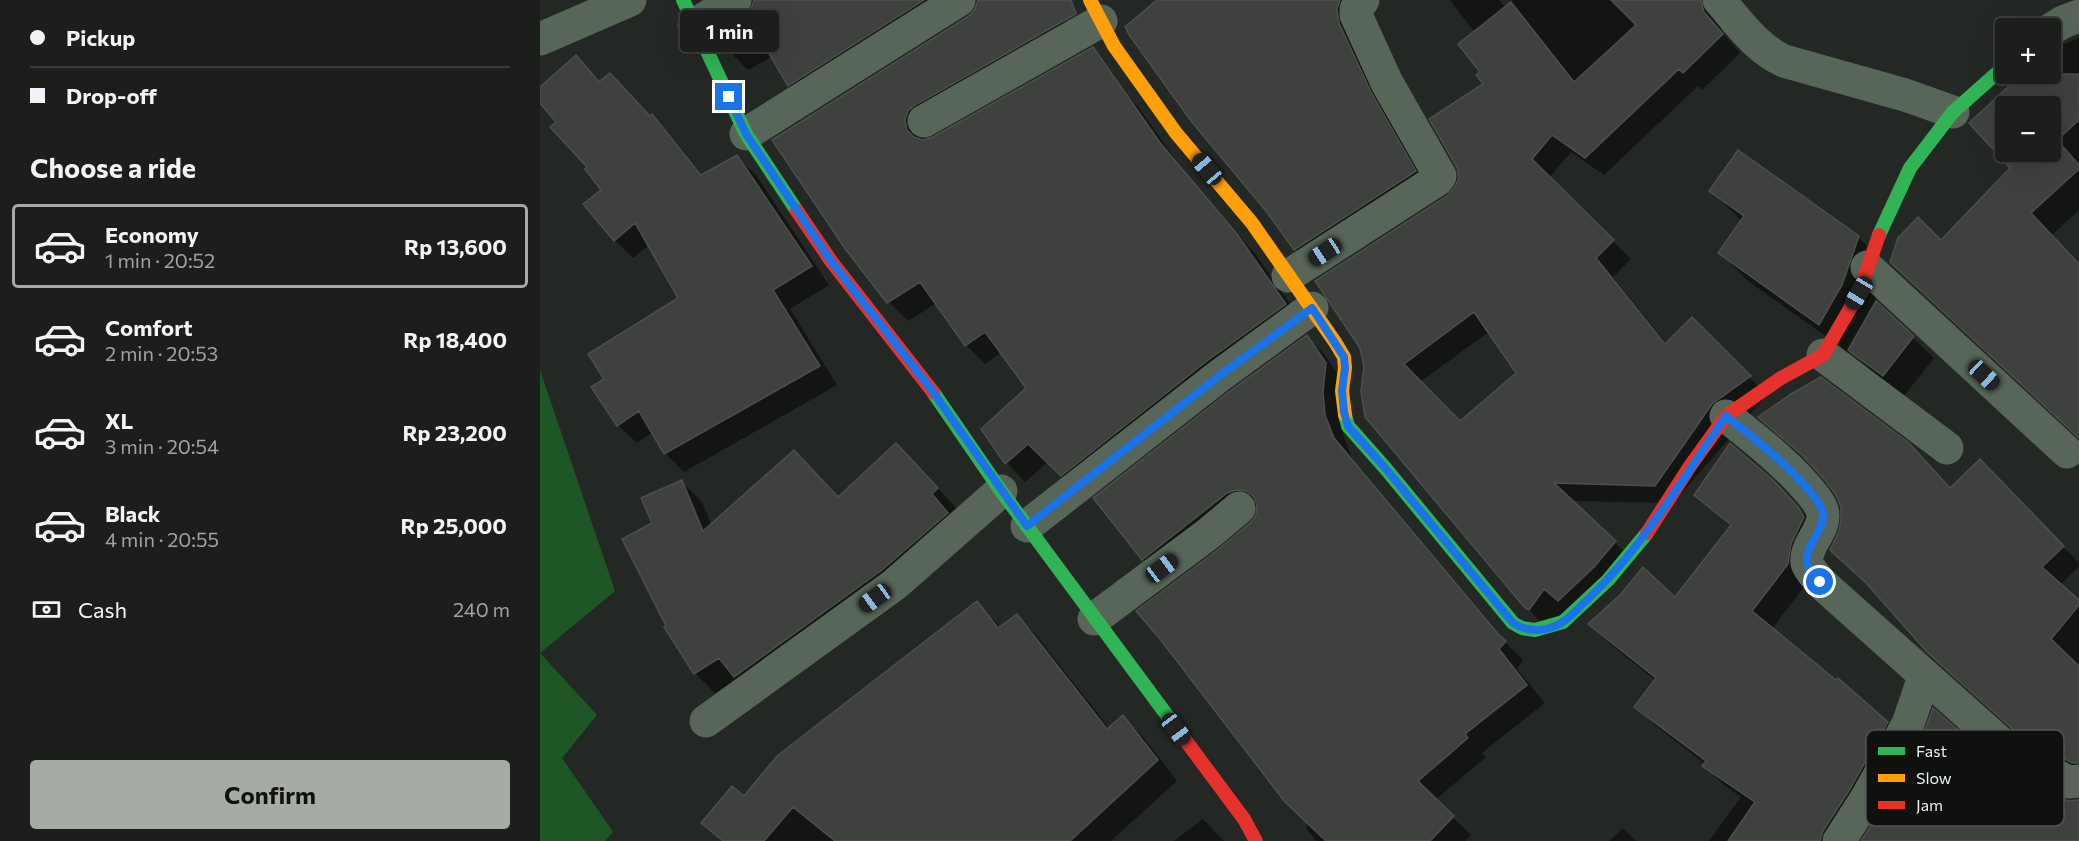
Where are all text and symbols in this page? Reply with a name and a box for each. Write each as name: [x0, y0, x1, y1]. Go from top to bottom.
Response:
callout: 1 min: [680, 10, 778, 52]
map controls: [1995, 18, 2061, 162]
button: +: [1995, 18, 2061, 84]
text: 1 min: [706, 19, 753, 43]
text: Pickup: [66, 24, 135, 51]
text: Drop-off: [66, 82, 157, 109]
route end: [715, 83, 742, 110]
button: −: [1995, 96, 2061, 162]
car: [1189, 149, 1225, 189]
text: Choose a ride: [30, 151, 196, 184]
icon: car: [33, 219, 87, 273]
text: Economy: [105, 221, 199, 248]
text: Rp 13,600: [404, 233, 507, 260]
car: [1305, 235, 1345, 269]
text: 1 min · 20:52: [105, 248, 215, 272]
car: [1842, 273, 1876, 313]
icon: car: [33, 312, 87, 366]
text: Comfort: [105, 314, 193, 341]
text: Rp 18,400: [403, 326, 507, 353]
text: 2 min · 20:53: [105, 341, 218, 365]
car: [1965, 356, 2003, 394]
icon: car: [33, 405, 87, 459]
text: XL: [105, 407, 133, 434]
text: Rp 23,200: [402, 419, 507, 446]
text: 3 min · 20:54: [105, 434, 219, 458]
icon: car: [33, 498, 87, 552]
text: Black: [105, 500, 160, 527]
text: Rp 25,000: [400, 512, 507, 539]
text: 4 min · 20:55: [105, 527, 219, 551]
car: [1142, 550, 1182, 586]
route start: [1806, 568, 1833, 595]
car: [855, 580, 895, 616]
icon: cash: [30, 593, 63, 626]
text: Cash: [78, 596, 127, 623]
text: 240 m: [453, 597, 510, 621]
car: [1158, 709, 1194, 749]
legend: [1866, 730, 2064, 826]
text: Fast: [1916, 741, 1947, 760]
button: Confirm: [30, 760, 510, 829]
text: Slow: [1916, 768, 1952, 787]
text: Jam: [1916, 795, 1943, 814]

